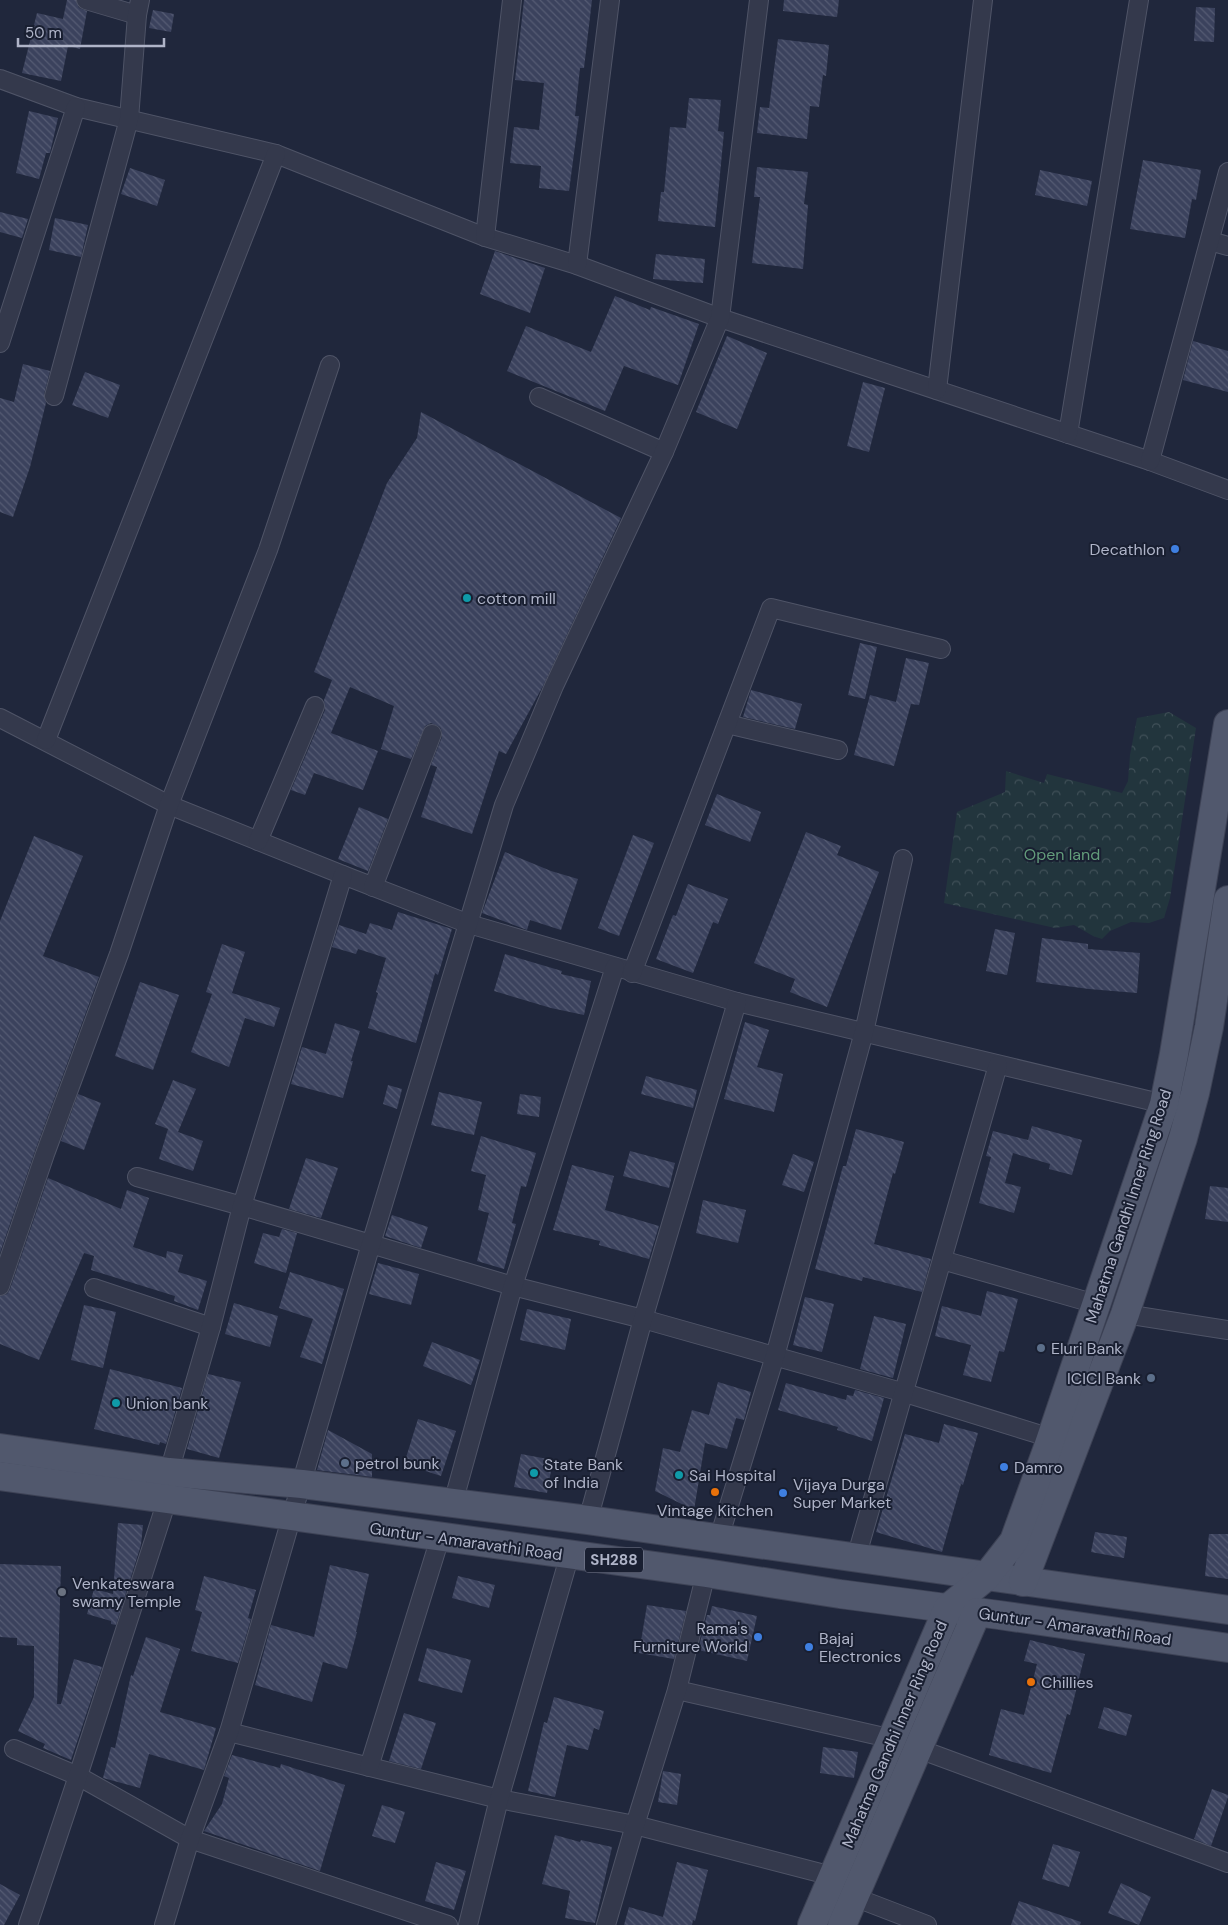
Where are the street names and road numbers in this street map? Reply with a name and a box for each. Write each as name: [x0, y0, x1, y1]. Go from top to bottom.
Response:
street label: Mahatma Gandhi Inner Ring Road: [1081, 1086, 1176, 1326]
street label: Guntur - Amaravathi Road: [368, 1518, 564, 1565]
road number: SH288: [585, 1548, 643, 1572]
street label: Guntur - Amaravathi Road: [977, 1603, 1173, 1650]
street label: Mahatma Gandhi Inner Ring Road: [837, 1617, 952, 1851]

